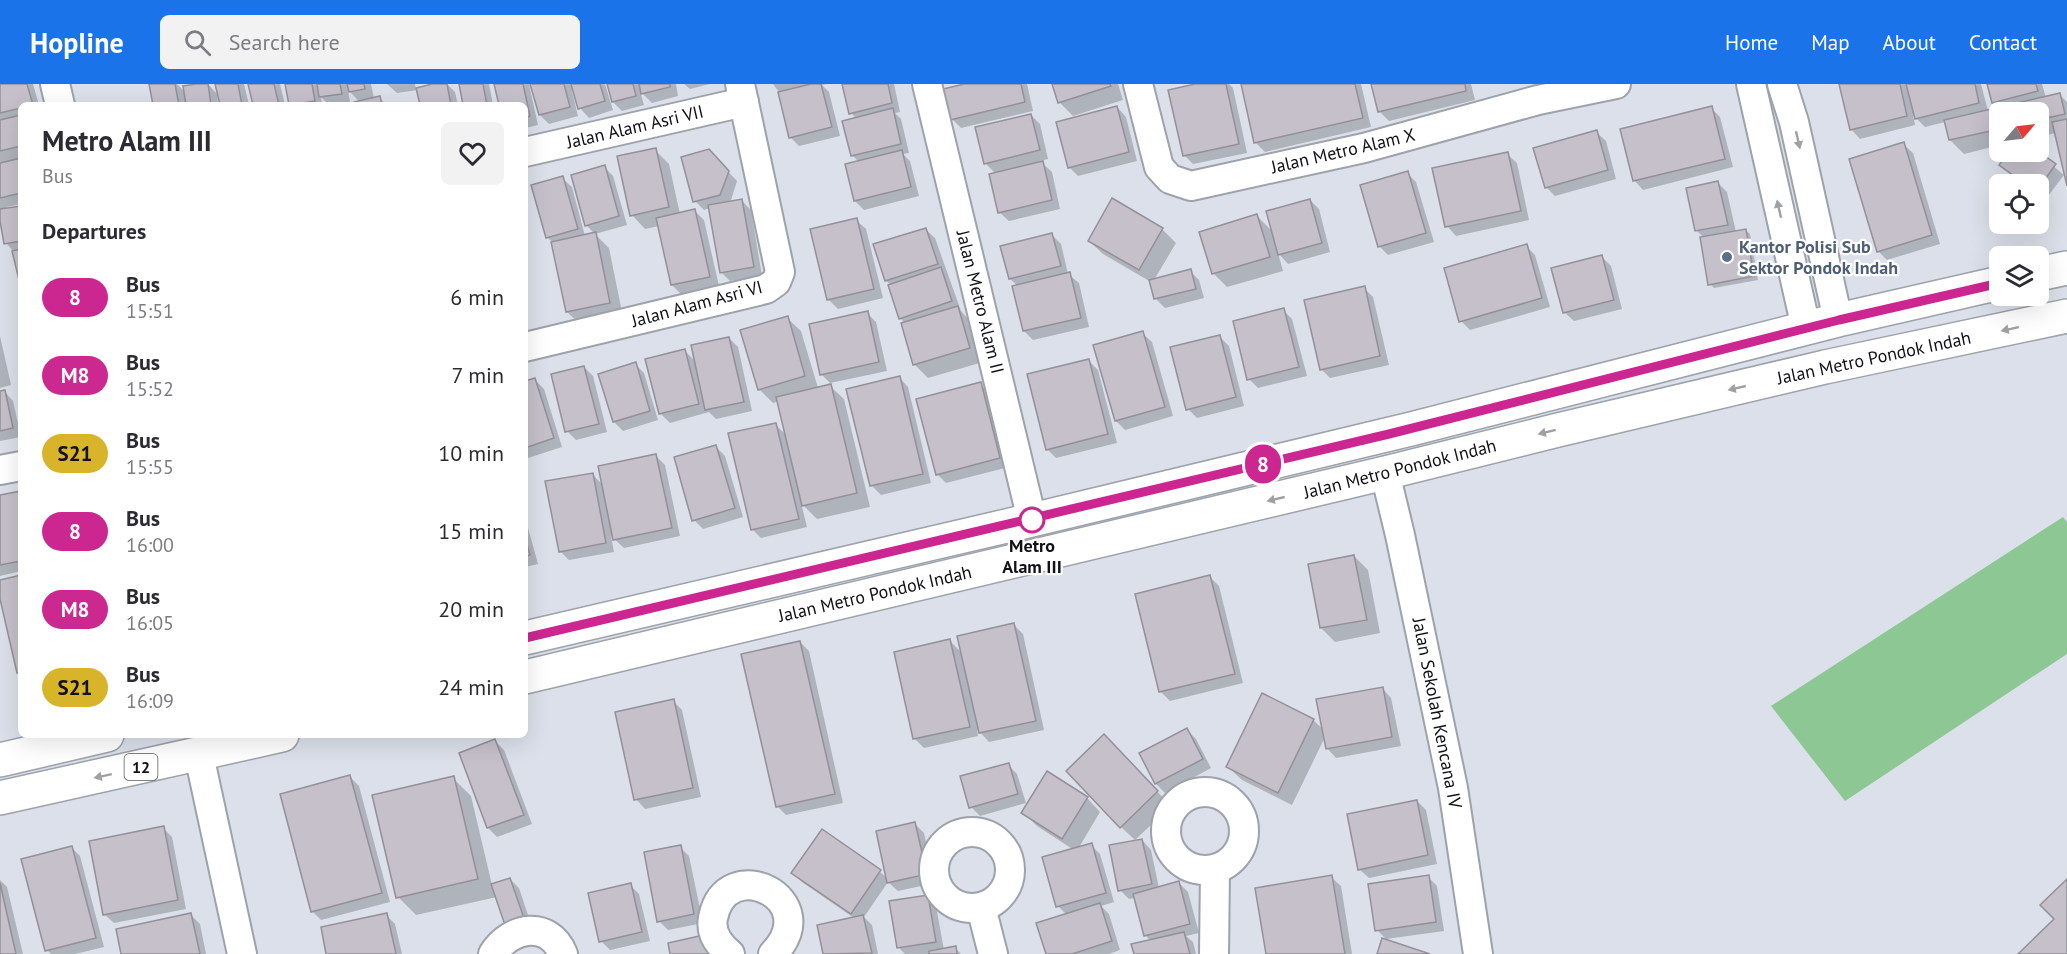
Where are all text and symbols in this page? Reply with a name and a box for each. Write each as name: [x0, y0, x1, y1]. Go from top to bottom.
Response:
search box: [160, 15, 580, 69]
text: Hopline: [30, 24, 124, 61]
icon: search: [181, 26, 214, 59]
text: Search here: [229, 28, 340, 56]
text: Home: [1725, 29, 1778, 56]
text: Map: [1811, 29, 1850, 56]
text: About: [1883, 29, 1936, 56]
text: Contact: [1969, 29, 2037, 56]
street label: Jalan Alam Asri VII: [563, 100, 706, 154]
north arrow: [1989, 102, 2049, 162]
map controls: [1989, 102, 2049, 306]
text: Metro Alam III: [42, 122, 212, 159]
button: heart: [441, 122, 504, 185]
street label: Jalan Metro Alam X: [1268, 123, 1417, 178]
one-way arrow: [1794, 131, 1803, 150]
text: Bus: [42, 163, 73, 189]
button: locate: [1989, 174, 2049, 234]
one-way arrow: [1774, 200, 1784, 218]
text: Departures: [42, 217, 146, 245]
street label: Jalan Metro Alam II: [951, 227, 1009, 376]
place label: Kantor Polisi Sub Sektor Pondok Indah: [1739, 235, 1898, 279]
button: layers: [1989, 246, 2049, 306]
marker: Kantor Polisi Sub Sektor Pondok Indah: [1720, 250, 1734, 264]
text: Bus: [126, 270, 160, 298]
street label: Jalan Alam Asri VI: [628, 275, 765, 332]
text: 6 min: [450, 283, 504, 311]
text: 8: [69, 284, 81, 311]
text: 15:51: [126, 298, 174, 324]
one-way arrow: [2000, 325, 2019, 334]
street label: Jalan Metro Pondok Indah: [1774, 326, 1973, 390]
text: Bus: [126, 348, 160, 376]
text: 7 min: [452, 361, 504, 389]
text: M8: [61, 362, 89, 389]
text: 15:52: [126, 376, 174, 402]
one-way arrow: [1727, 384, 1746, 393]
text: Bus: [126, 426, 160, 454]
one-way arrow: [1538, 428, 1557, 438]
street label: Jalan Metro Pondok Indah: [1300, 433, 1499, 504]
text: 10 min: [438, 439, 504, 467]
text: S21: [58, 440, 92, 467]
line badge: 8: [1244, 444, 1282, 484]
text: 8: [1257, 451, 1269, 478]
text: 15:55: [126, 454, 174, 480]
one-way arrow: [1267, 494, 1286, 504]
text: Bus: [126, 504, 160, 532]
marker: Metro Alam III: [1019, 507, 1045, 533]
text: 15 min: [438, 517, 504, 545]
text: 8: [69, 518, 81, 545]
text: 16:00: [126, 532, 174, 558]
place label: Metro Alam III: [1002, 534, 1062, 578]
street label: Jalan Metro Pondok Indah: [775, 560, 974, 627]
text: Bus: [126, 582, 160, 610]
text: 20 min: [438, 595, 504, 623]
text: M8: [61, 596, 89, 623]
text: 16:05: [126, 610, 174, 636]
street label: Jalan Sekolah Kencana IV: [1408, 615, 1467, 811]
text: Bus: [126, 660, 160, 688]
text: 24 min: [438, 673, 504, 701]
text: S21: [58, 674, 92, 701]
text: 16:09: [126, 688, 174, 714]
road number: 12: [124, 754, 158, 780]
one-way arrow: [93, 772, 112, 781]

